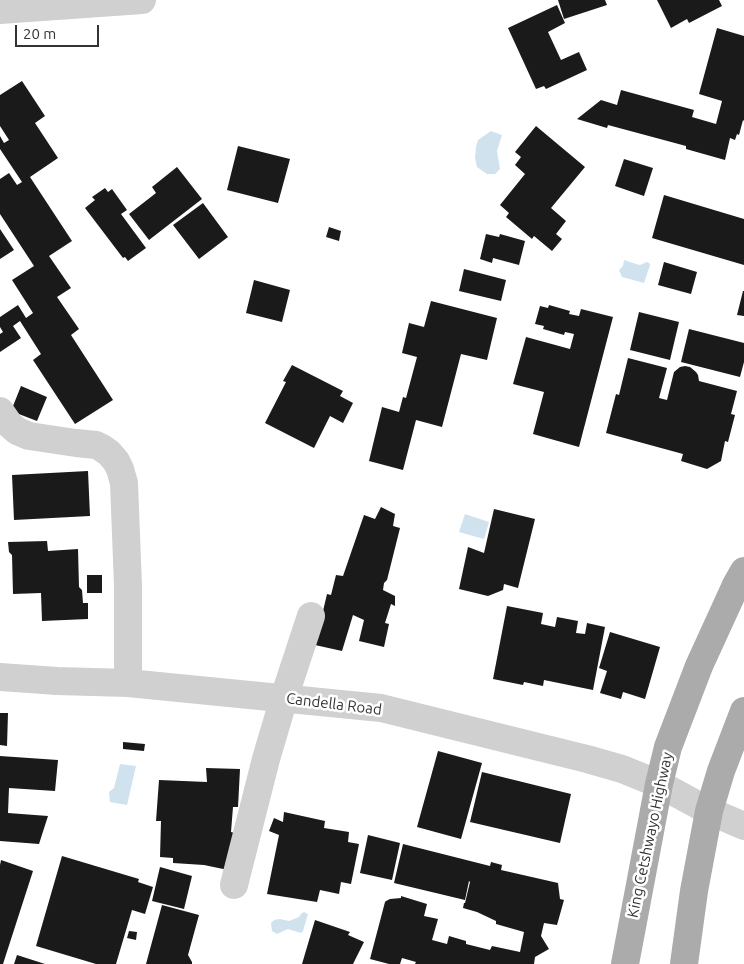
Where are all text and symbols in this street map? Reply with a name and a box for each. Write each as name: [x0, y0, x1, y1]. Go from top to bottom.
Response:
scale bar: [18, 15, 101, 47]
text: 20 m: [23, 25, 56, 42]
street label: Candella Road: [285, 689, 383, 719]
street label: King Cetshwayo Highway: [624, 751, 676, 919]

